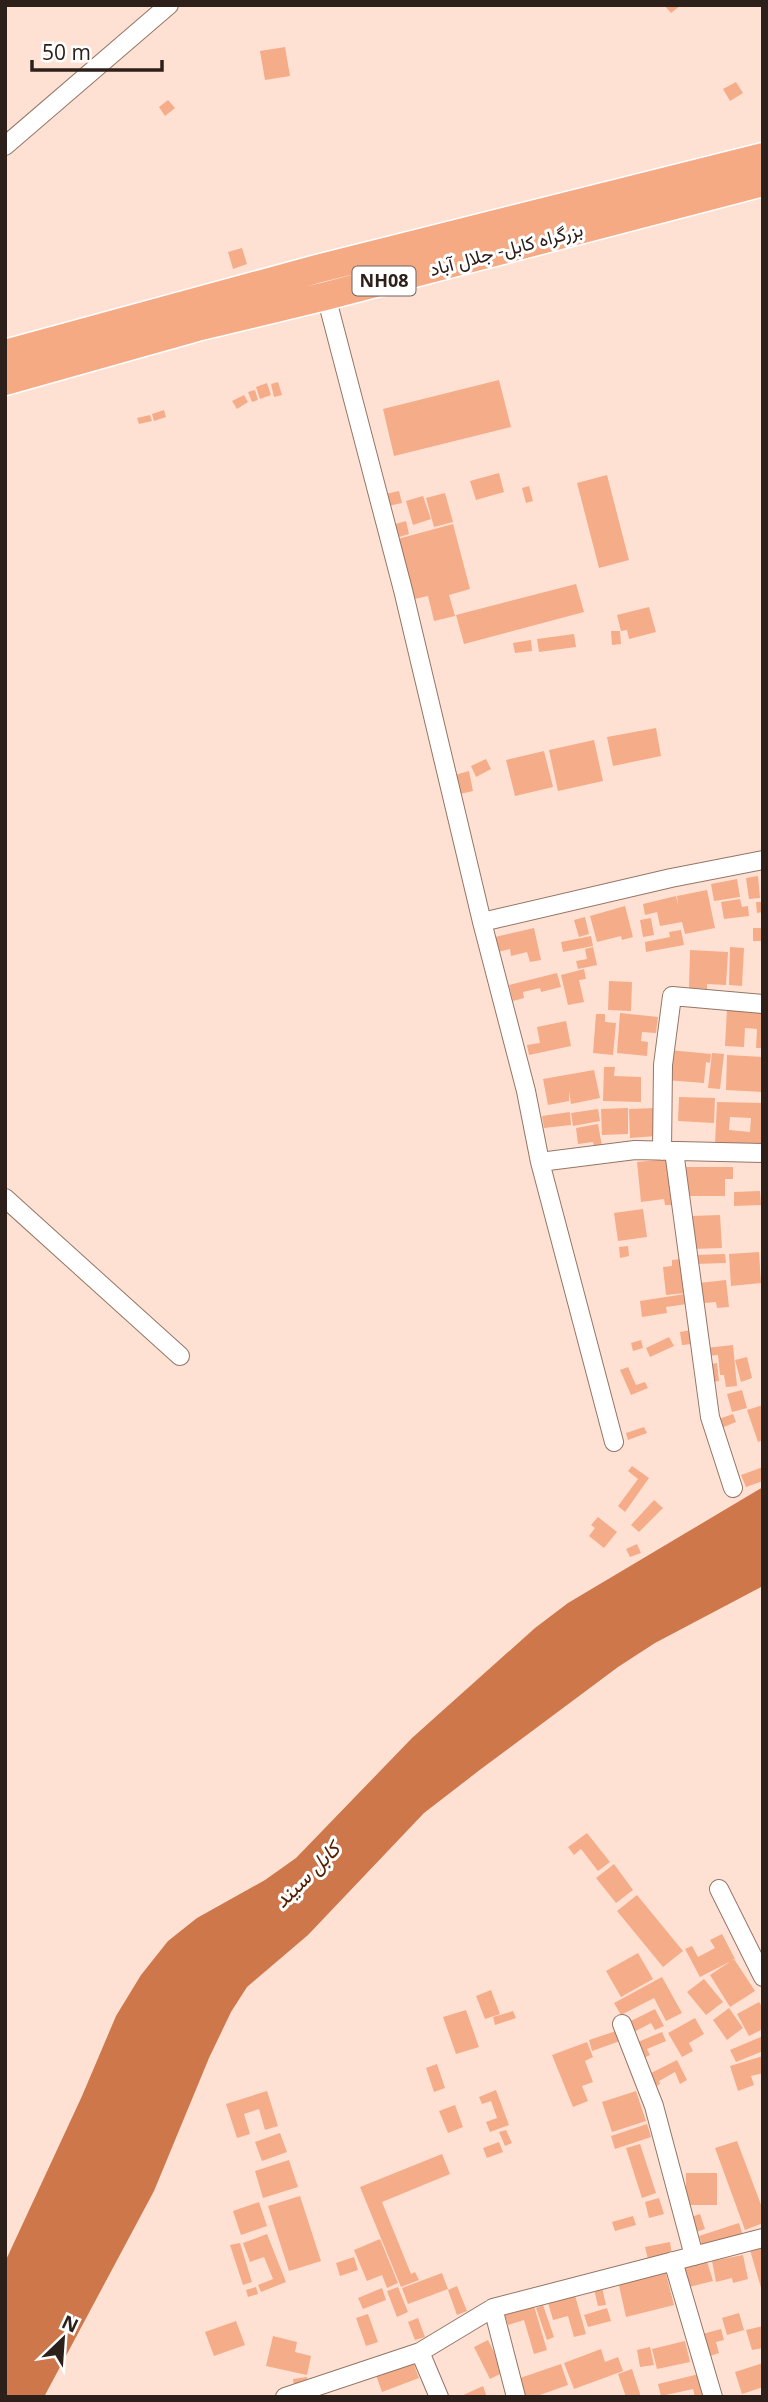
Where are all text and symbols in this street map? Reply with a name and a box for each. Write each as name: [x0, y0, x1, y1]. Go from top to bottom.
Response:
scale bar: [32, 28, 161, 72]
text: 50 m: [42, 38, 91, 66]
street label: بزرگراه کابل- جلال آباد: [426, 216, 586, 282]
road number: NH08: [352, 267, 416, 296]
water label: کابل سيند: [267, 1832, 348, 1914]
north arrow: [28, 2304, 98, 2374]
text: N: [58, 2309, 83, 2339]

